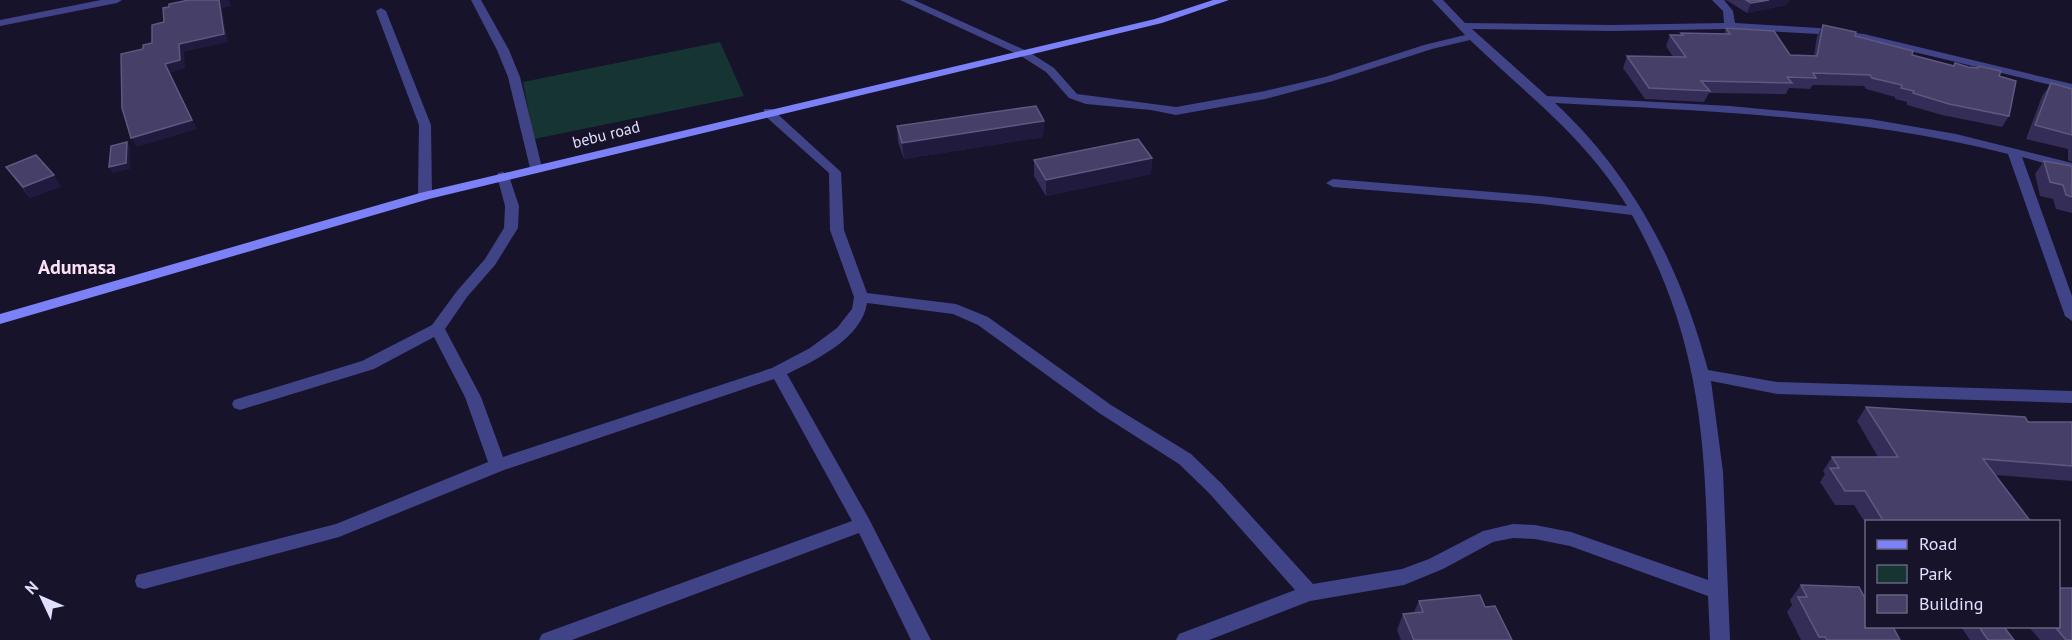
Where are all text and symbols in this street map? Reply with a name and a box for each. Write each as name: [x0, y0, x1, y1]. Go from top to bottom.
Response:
street label: bebu road: [570, 116, 642, 152]
district label: Adumasa: [38, 254, 116, 280]
legend: [1865, 520, 2060, 628]
text: Road: [1919, 532, 1957, 555]
text: Park: [1919, 562, 1952, 585]
north arrow: [12, 568, 72, 628]
text: N: [20, 577, 42, 598]
text: Building: [1919, 592, 1983, 615]

